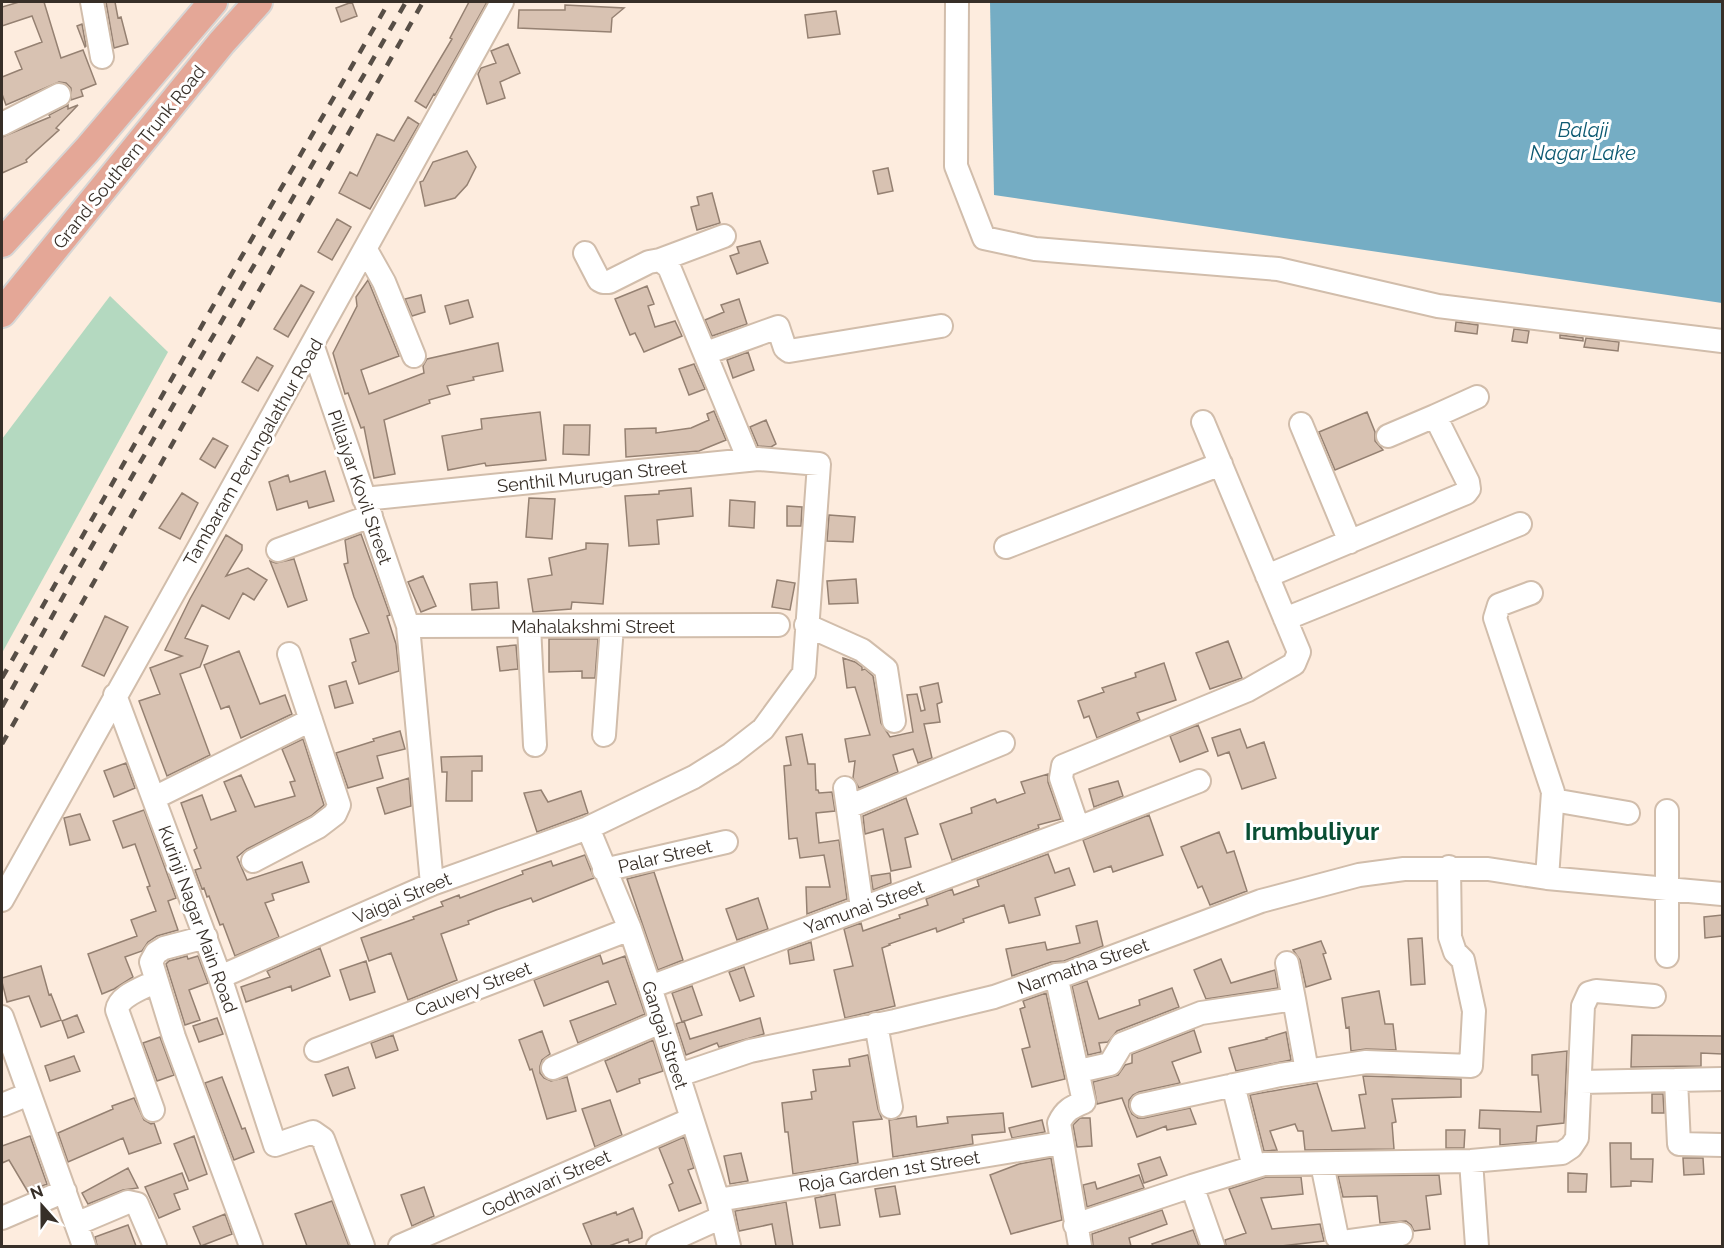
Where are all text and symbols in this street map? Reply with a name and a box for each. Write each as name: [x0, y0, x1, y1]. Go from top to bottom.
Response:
street label: Grand Southern Trunk Road: [49, 61, 209, 253]
water label: Balaji Nagar Lake: [1530, 118, 1636, 165]
street label: Tambaram Perungalathur Road: [179, 335, 327, 569]
street label: Pillaiyar Kovil Street: [324, 407, 396, 567]
street label: Senthil Murugan Street: [496, 456, 688, 496]
street label: Mahalakshmi Street: [511, 616, 675, 637]
district label: Irumbuliyur: [1245, 817, 1379, 846]
street label: Kurinji Nagar Main Road: [154, 822, 242, 1016]
street label: Palar Street: [616, 835, 714, 877]
street label: Vaigai Street: [350, 868, 454, 928]
street label: Yamunai Street: [801, 876, 927, 938]
street label: Narmatha Street: [1015, 934, 1151, 998]
street label: Cauvery Street: [412, 957, 534, 1021]
street label: Gangai Street: [638, 978, 692, 1092]
street label: Godhavari Street: [478, 1145, 614, 1221]
street label: Roja Garden 1st Street: [797, 1146, 981, 1196]
north arrow: [12, 1176, 72, 1236]
text: N: [28, 1181, 46, 1204]

